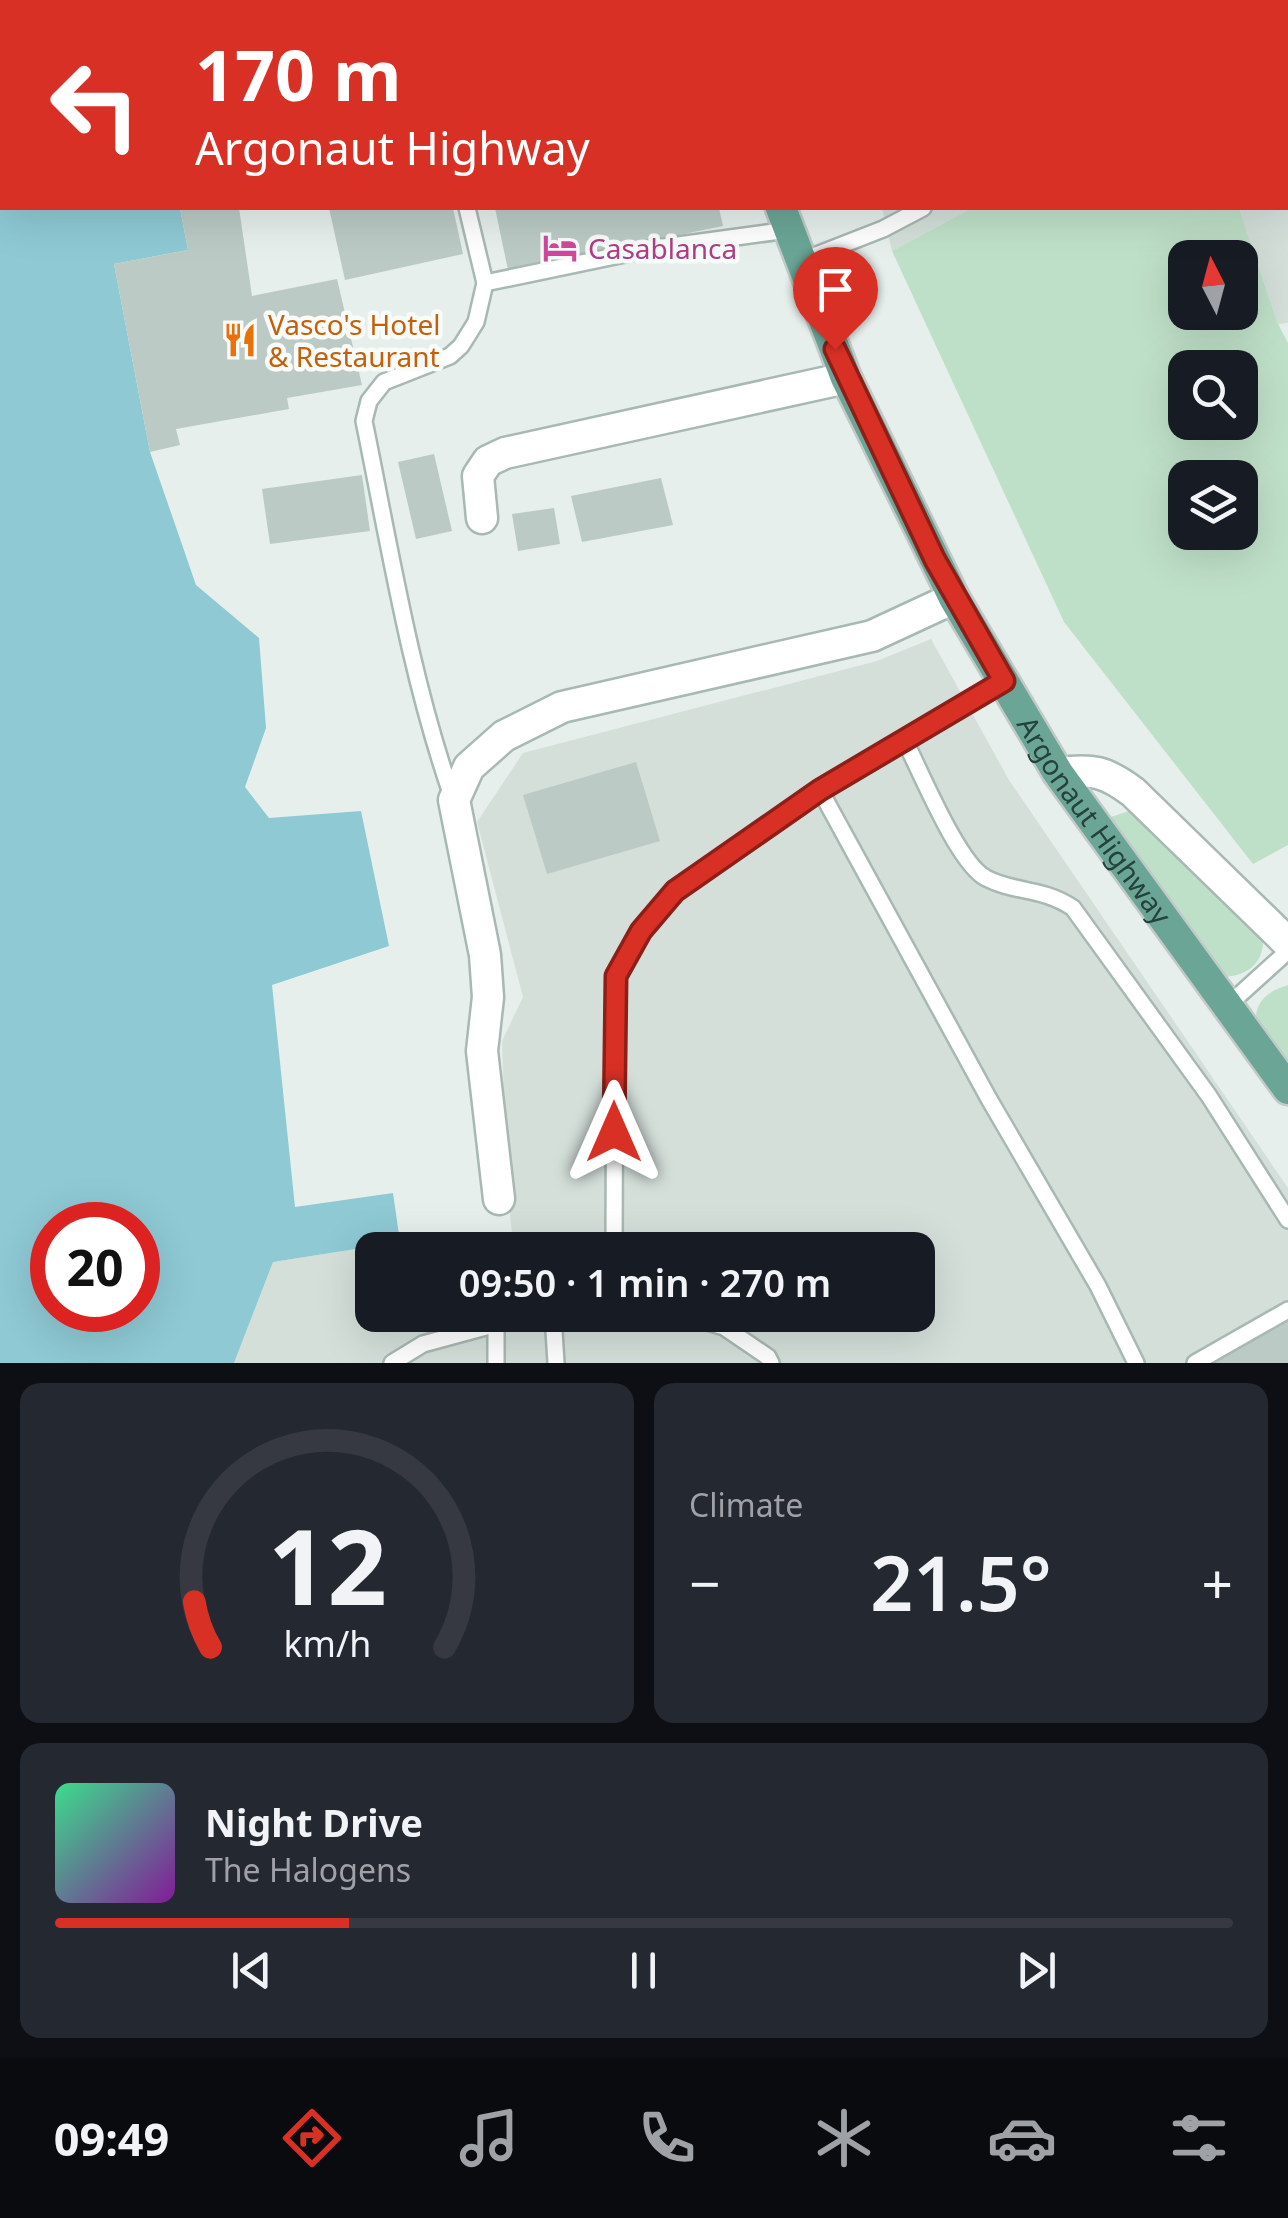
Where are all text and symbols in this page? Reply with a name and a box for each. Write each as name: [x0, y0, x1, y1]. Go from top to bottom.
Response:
text: 170 m: [195, 26, 402, 122]
icon: left: [30, 40, 160, 170]
text: Argonaut Highway: [195, 117, 590, 178]
hotel icon: Casablanca: [541, 229, 579, 267]
place label: Casablanca: [588, 229, 737, 267]
north arrow: [1168, 240, 1258, 330]
map controls: [1168, 240, 1258, 550]
pin: [793, 247, 878, 350]
icon: arrive: [808, 262, 863, 317]
place label: Vasco's Hotel & Restaurant: [268, 305, 440, 375]
restaurant icon: Vasco's Hotel & Restaurant: [221, 321, 259, 359]
button: search: [1168, 350, 1258, 440]
button: layers: [1168, 460, 1258, 550]
street label: Argonaut Highway: [1009, 709, 1181, 932]
position arrow: [562, 1080, 666, 1184]
speed limit sign: 20: [30, 1202, 160, 1332]
text: 09:50 · 1 min · 270 m: [459, 1256, 831, 1308]
text: Climate: [689, 1483, 803, 1526]
text: 12: [268, 1494, 386, 1635]
text: 21.5°: [870, 1531, 1052, 1633]
text: −: [689, 1545, 720, 1620]
text: +: [1202, 1545, 1233, 1620]
text: km/h: [283, 1619, 371, 1667]
text: Night Drive: [205, 1796, 423, 1848]
text: The Halogens: [205, 1848, 411, 1891]
icon: previous: [224, 1943, 279, 1998]
icon: pause: [616, 1943, 671, 1998]
icon: next: [1009, 1943, 1064, 1998]
icon: directions: [277, 2103, 347, 2173]
icon: music: [454, 2103, 524, 2173]
icon: phone: [632, 2103, 702, 2173]
icon: climate: [809, 2103, 879, 2173]
icon: car: [987, 2103, 1057, 2173]
icon: filters: [1164, 2103, 1234, 2173]
text: 09:49: [54, 2108, 169, 2169]

